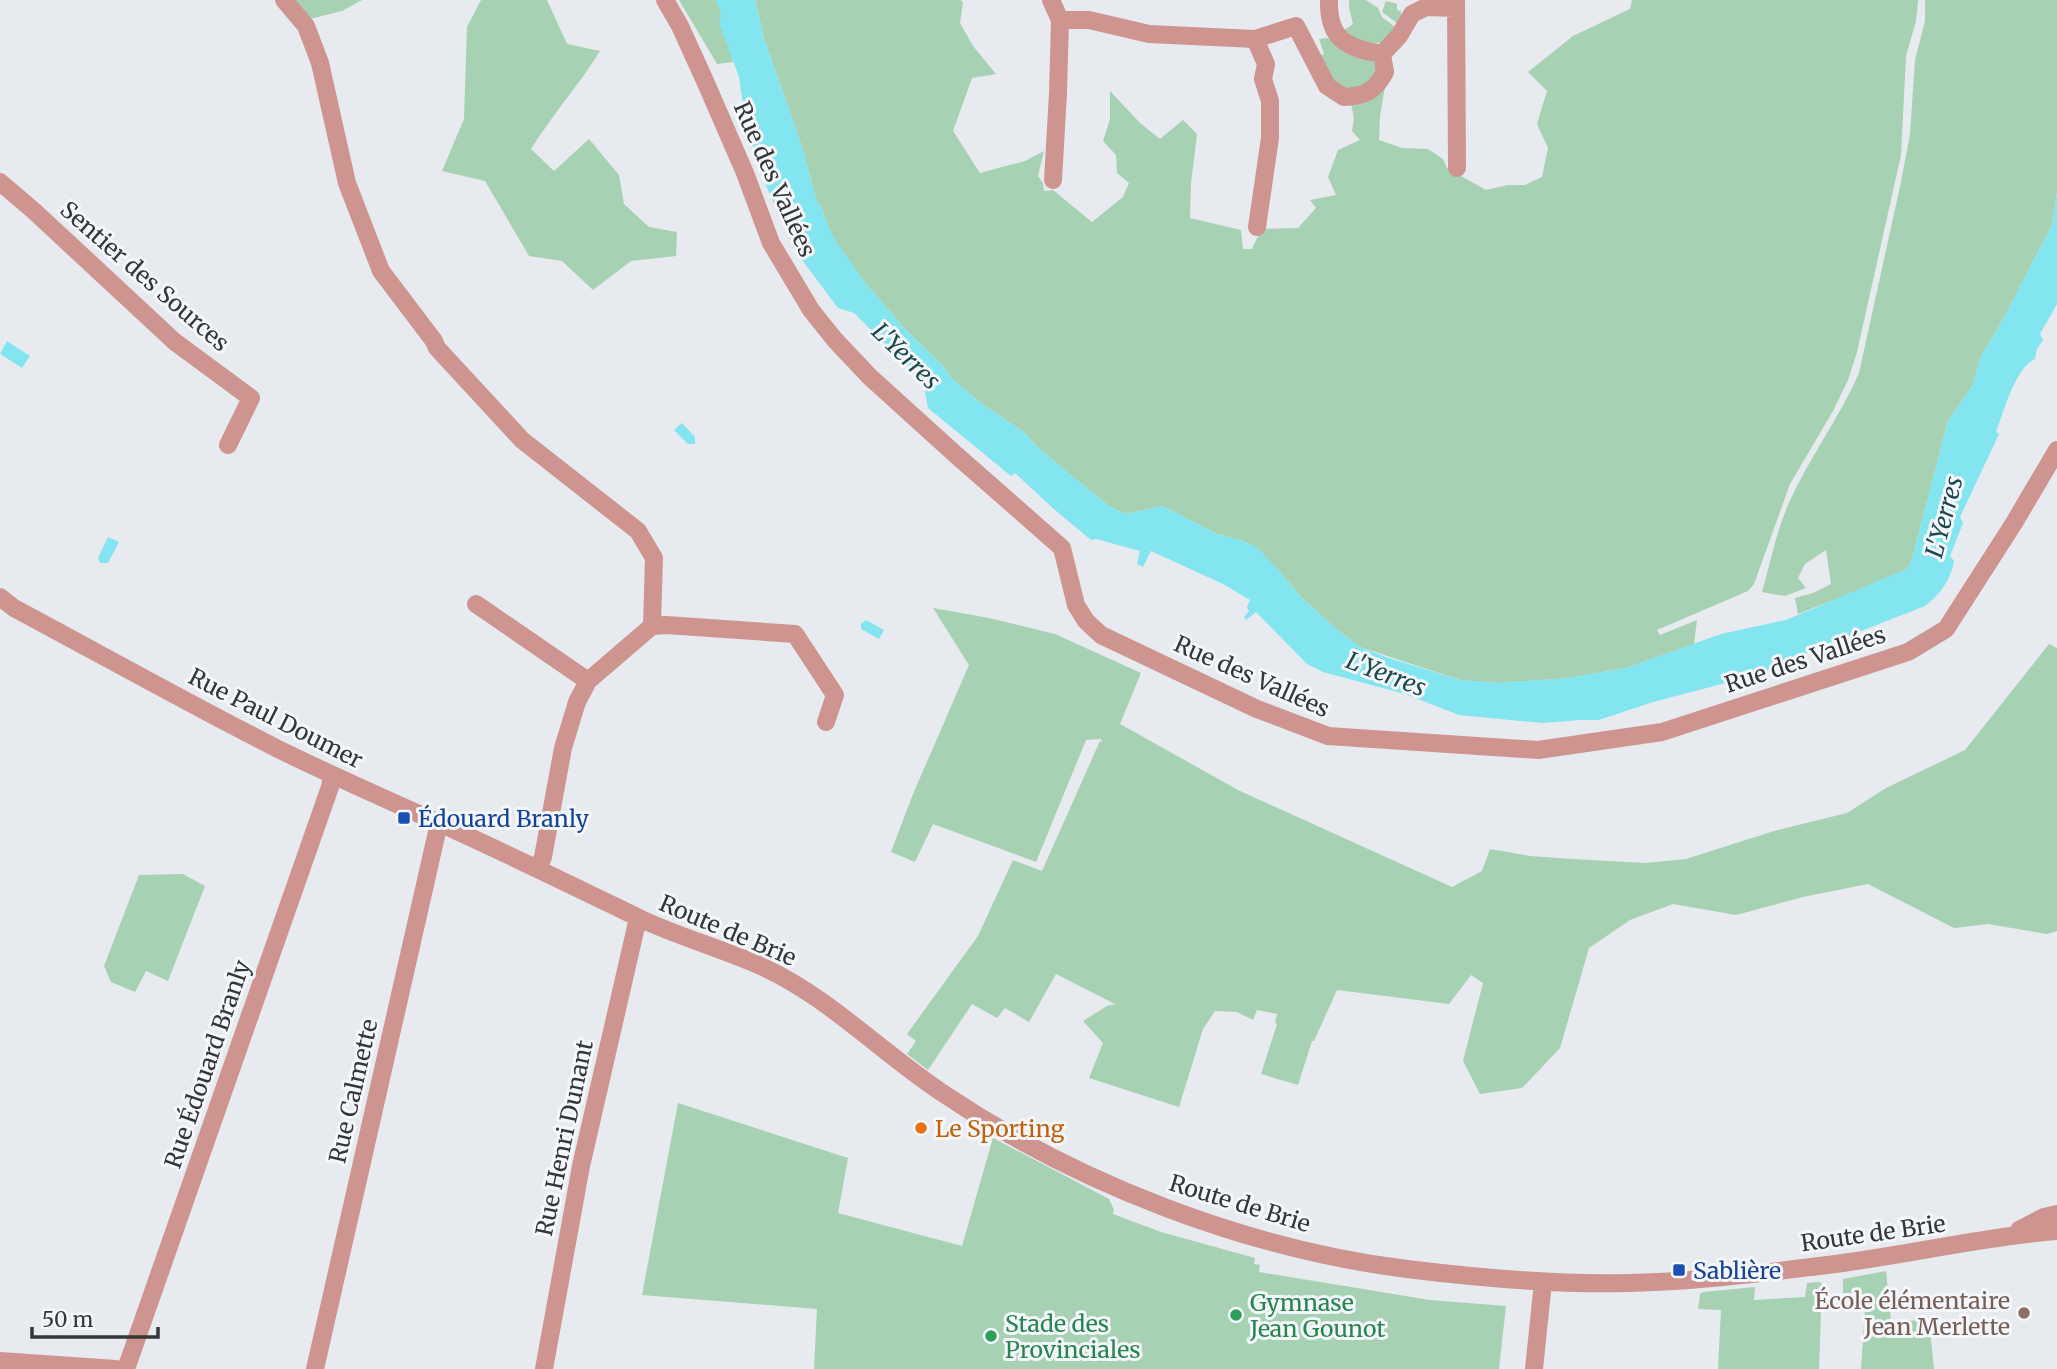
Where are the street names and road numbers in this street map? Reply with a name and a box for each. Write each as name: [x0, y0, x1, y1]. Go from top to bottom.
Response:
street label: Rue des Vallées: [728, 97, 822, 261]
street label: Sentier des Sources: [55, 195, 235, 357]
street label: Rue des Vallées: [1721, 619, 1889, 699]
street label: Rue des Vallées: [1170, 629, 1334, 723]
street label: Rue Paul Doumer: [184, 662, 368, 774]
street label: Route de Brie: [655, 888, 801, 972]
street label: Rue Édouard Branly: [158, 955, 256, 1172]
street label: Rue Calmette: [322, 1016, 384, 1166]
street label: Rue Henri Dunant: [529, 1037, 599, 1239]
street label: Route de Brie: [1166, 1168, 1314, 1238]
street label: Route de Brie: [1799, 1208, 1947, 1258]

